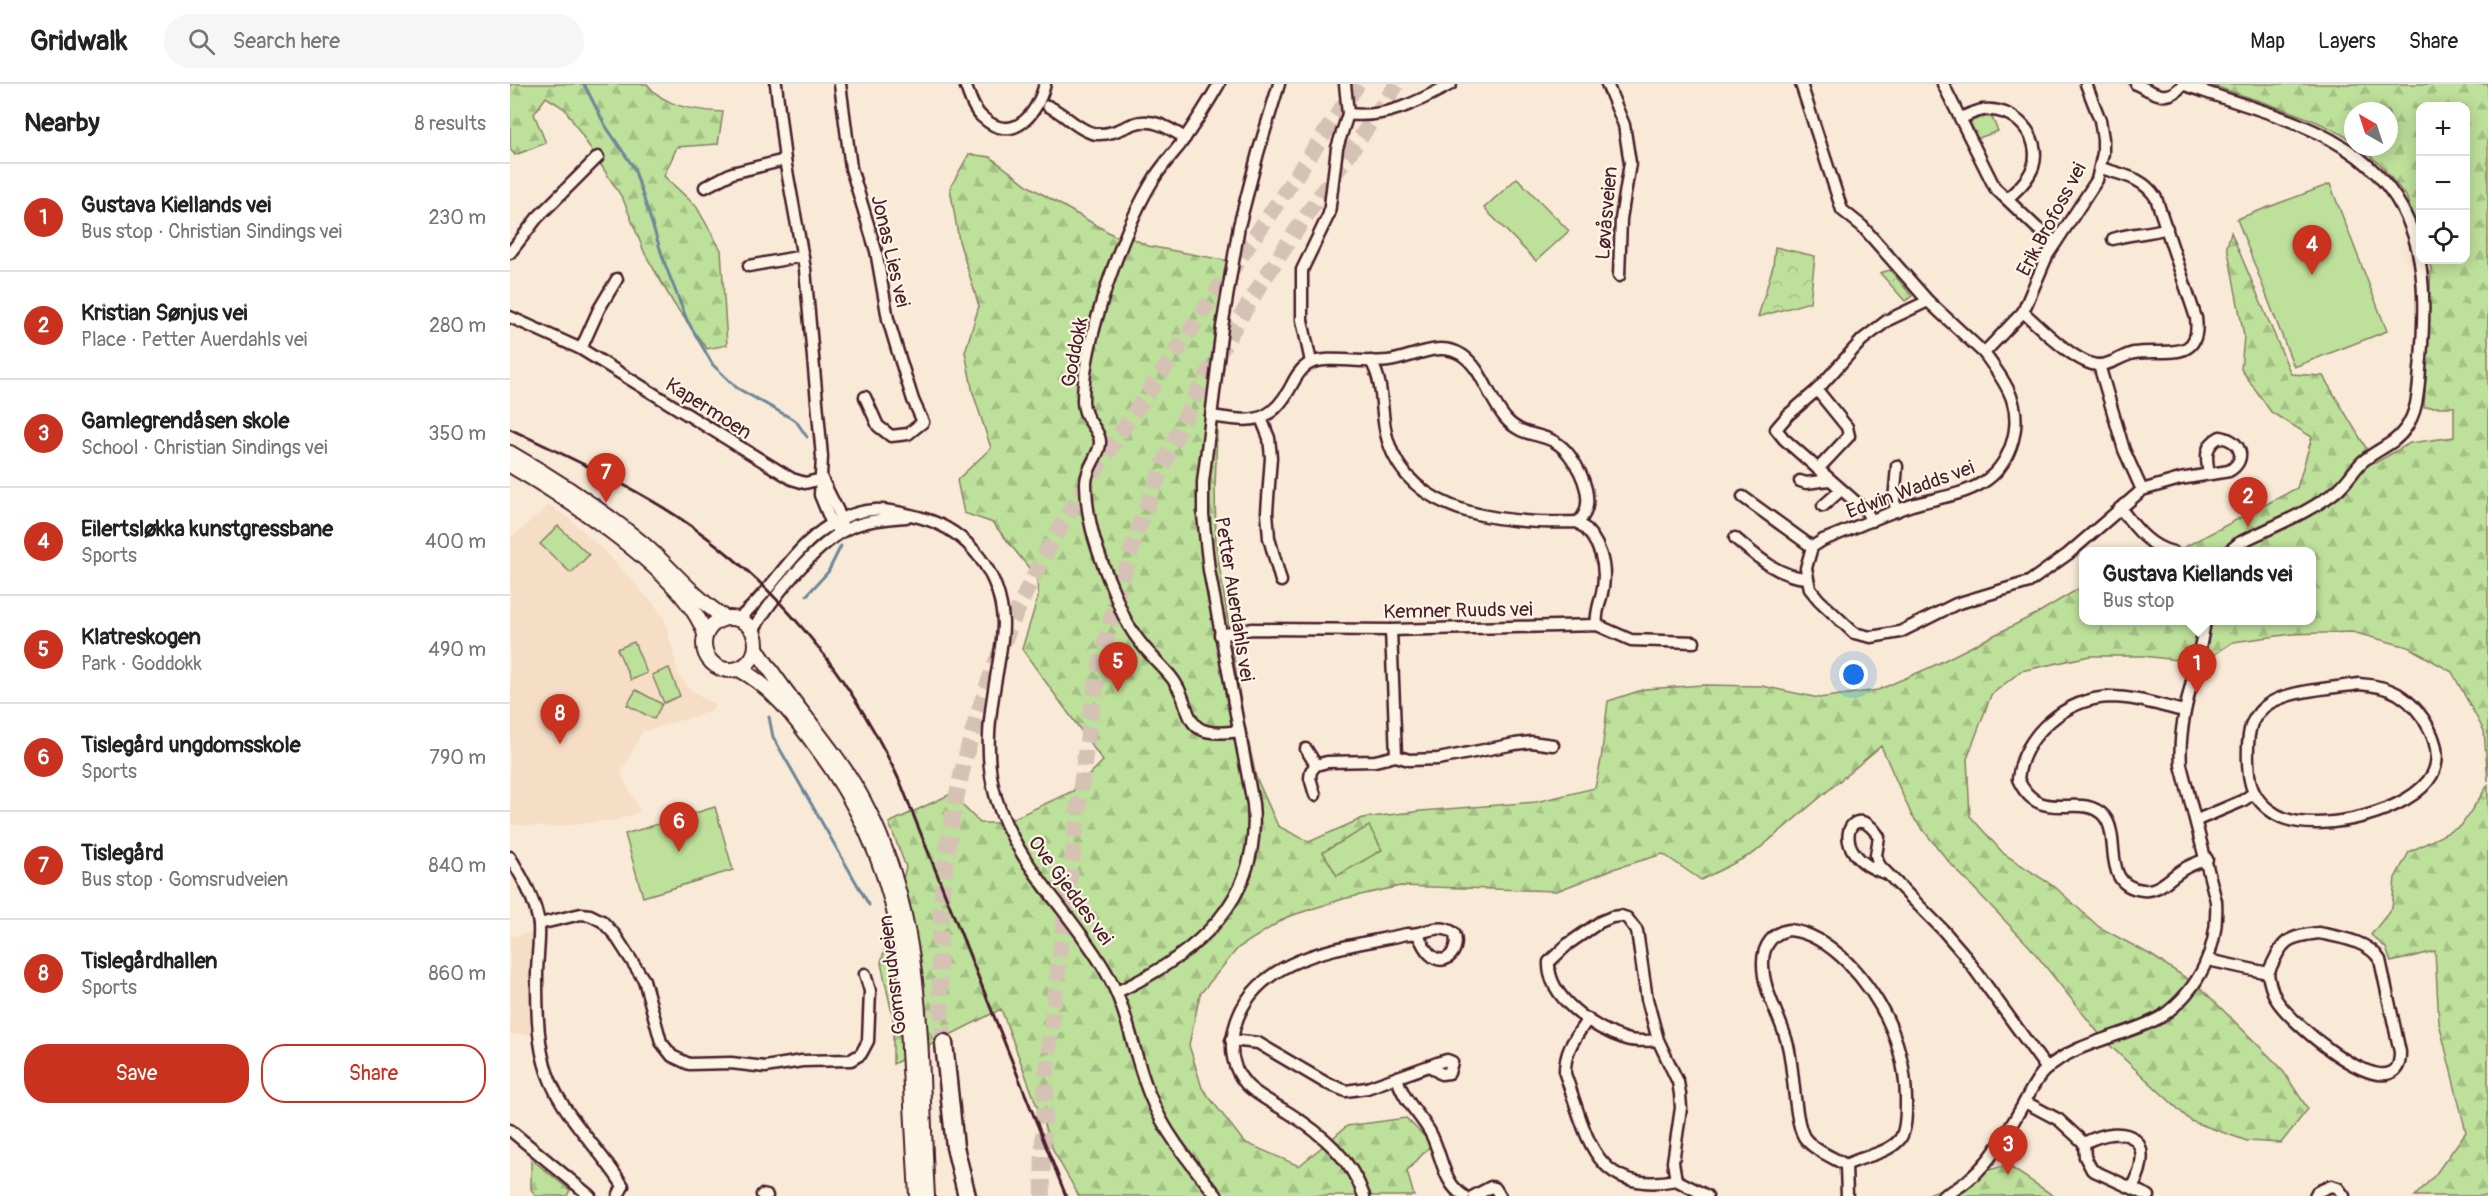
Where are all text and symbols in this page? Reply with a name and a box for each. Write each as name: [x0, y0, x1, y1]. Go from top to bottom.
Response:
search box: [164, 14, 584, 68]
text: Gridwalk: [30, 24, 128, 59]
icon: search: [185, 25, 218, 58]
text: Search here: [233, 27, 340, 55]
text: Map: [2250, 28, 2285, 55]
text: Layers: [2318, 28, 2376, 55]
text: Share: [2409, 28, 2458, 55]
north arrow: [2344, 102, 2398, 156]
map controls: [2416, 102, 2470, 264]
button: +: [2416, 102, 2470, 156]
text: Nearby: [24, 107, 100, 139]
text: 8 results: [415, 111, 486, 136]
button: −: [2416, 156, 2470, 210]
street label: Erik Brofoss vei: [2011, 158, 2092, 280]
street label: Løvåsveien: [1590, 165, 1623, 261]
text: Gustava Kiellands vei: [81, 191, 271, 219]
street label: Jonas Lies vei: [865, 193, 916, 310]
text: 1: [40, 205, 47, 230]
text: 230 m: [429, 205, 486, 230]
button: locate: [2416, 210, 2470, 264]
text: Bus stop · Christian Sindings vei: [81, 219, 342, 244]
pin: 4: [2292, 226, 2332, 275]
text: Kristian Sønjus vei: [81, 299, 248, 327]
text: 2: [38, 313, 49, 338]
text: 280 m: [429, 313, 486, 338]
street label: Goddokk: [1055, 314, 1094, 389]
text: Place · Petter Auerdahls vei: [81, 327, 307, 352]
street label: Kapermoen: [661, 372, 757, 445]
text: Gamlegrendåsen skole: [81, 407, 289, 435]
text: 3: [38, 421, 49, 446]
text: 350 m: [428, 421, 486, 446]
text: School · Christian Sindings vei: [81, 435, 328, 460]
pin: 7: [586, 454, 626, 503]
street label: Edwin Wadds vei: [1843, 455, 1978, 524]
pin: 2: [2228, 478, 2268, 527]
text: Eilertsløkka kunstgressbane: [81, 515, 333, 543]
street label: Petter Auerdahls vei: [1209, 515, 1260, 683]
text: 4: [38, 529, 49, 554]
text: 400 m: [425, 529, 486, 554]
text: Sports: [81, 543, 137, 568]
popup: [2079, 547, 2316, 625]
text: Gustava Kiellands vei: [2102, 560, 2293, 588]
text: Bus stop: [2102, 588, 2175, 613]
street label: Kemner Ruuds vei: [1383, 597, 1533, 624]
text: Klatreskogen: [81, 623, 201, 651]
text: 5: [38, 637, 49, 662]
text: 490 m: [428, 637, 486, 662]
pin: 5: [1098, 642, 1138, 692]
pin: 1: [2178, 644, 2216, 694]
text: Park · Goddokk: [81, 651, 202, 676]
your location: [1839, 660, 1868, 689]
pin: 8: [541, 694, 580, 744]
text: Tislegård ungdomsskole: [81, 731, 301, 759]
text: 6: [38, 745, 49, 770]
text: 790 m: [429, 745, 486, 770]
text: Sports: [81, 759, 137, 784]
pin: 6: [660, 802, 698, 852]
street label: Ove Gjeddes vei: [1023, 831, 1119, 950]
text: Tislegård: [81, 839, 164, 867]
text: 7: [38, 853, 49, 878]
text: 840 m: [429, 853, 486, 878]
text: Bus stop · Gomsrudveien: [81, 867, 288, 892]
street label: Gomsrudveien: [873, 914, 912, 1036]
text: Tislegårdhallen: [81, 947, 218, 975]
text: 8: [38, 961, 49, 986]
text: 860 m: [429, 961, 486, 986]
text: Sports: [81, 975, 137, 1000]
button: Save: [24, 1044, 249, 1103]
button: Share: [261, 1044, 486, 1103]
pin: 3: [1988, 1126, 2028, 1175]

